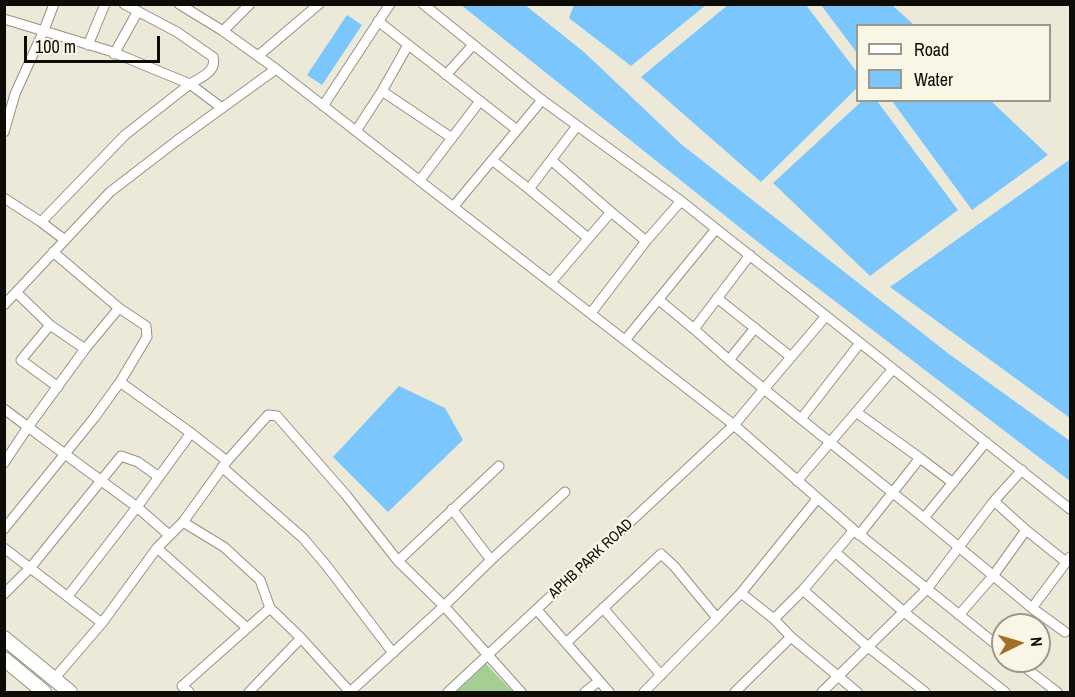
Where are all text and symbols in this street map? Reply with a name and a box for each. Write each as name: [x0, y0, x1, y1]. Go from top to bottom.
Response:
scale bar: [27, 24, 164, 62]
legend: [856, 24, 1051, 102]
text: 100 m: [35, 34, 76, 59]
text: Road: [914, 37, 949, 62]
text: Water: [914, 67, 953, 92]
street label: APHB PARK ROAD: [545, 515, 637, 603]
north arrow: [991, 613, 1051, 673]
text: N: [1026, 636, 1048, 647]

